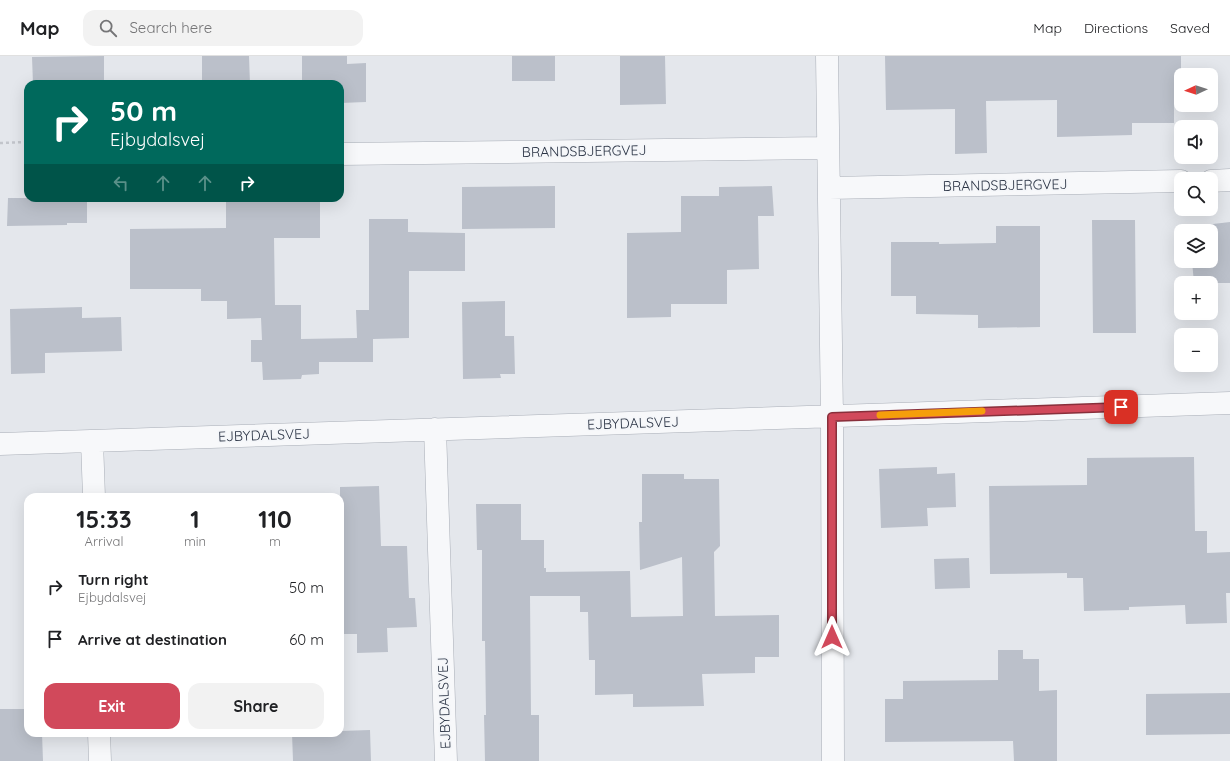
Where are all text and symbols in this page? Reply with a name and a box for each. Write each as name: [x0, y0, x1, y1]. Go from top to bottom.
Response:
search box: [83, 10, 363, 46]
text: Map: [20, 16, 59, 40]
icon: search: [97, 17, 119, 39]
text: Search here: [129, 18, 212, 37]
text: Map: [1033, 19, 1062, 37]
text: Directions: [1084, 19, 1148, 37]
text: Saved: [1170, 19, 1210, 37]
north arrow: [1174, 68, 1218, 112]
map controls: [1174, 68, 1218, 372]
text: 50 m: [110, 93, 177, 128]
icon: right: [44, 96, 96, 148]
button: sound: [1174, 120, 1218, 164]
text: Ejbydalsvej: [110, 128, 205, 151]
street label: BRANDSBJERGVEJ: [522, 141, 646, 161]
icon: left: [110, 172, 132, 194]
icon: ahead: [152, 172, 174, 194]
icon: ahead: [194, 172, 216, 194]
icon: right: [236, 172, 258, 194]
button: search: [1174, 172, 1218, 216]
street label: BRANDSBJERGVEJ: [943, 175, 1067, 195]
button: layers: [1174, 224, 1218, 268]
button: +: [1174, 276, 1218, 320]
button: −: [1174, 328, 1218, 372]
pin: [1104, 390, 1138, 424]
icon: arrive: [1110, 396, 1132, 418]
street label: EJBYDALSVEJ: [587, 412, 679, 434]
street label: EJBYDALSVEJ: [218, 424, 310, 446]
text: 15:33: [76, 504, 132, 534]
text: 1: [190, 504, 200, 534]
text: 110: [258, 504, 292, 534]
text: Arrival: [85, 533, 123, 549]
text: min: [184, 533, 206, 549]
text: m: [269, 533, 281, 549]
text: Turn right: [78, 570, 149, 589]
icon: right: [44, 576, 66, 598]
text: 50 m: [289, 578, 324, 597]
text: Ejbydalsvej: [78, 589, 147, 605]
position arrow: [811, 616, 853, 658]
icon: arrive: [44, 628, 66, 650]
text: Arrive at destination: [78, 630, 227, 649]
text: 60 m: [289, 630, 324, 649]
street label: EJBYDALSVEJ: [433, 657, 455, 749]
button: Exit: [44, 683, 180, 729]
button: Share: [188, 683, 324, 729]

